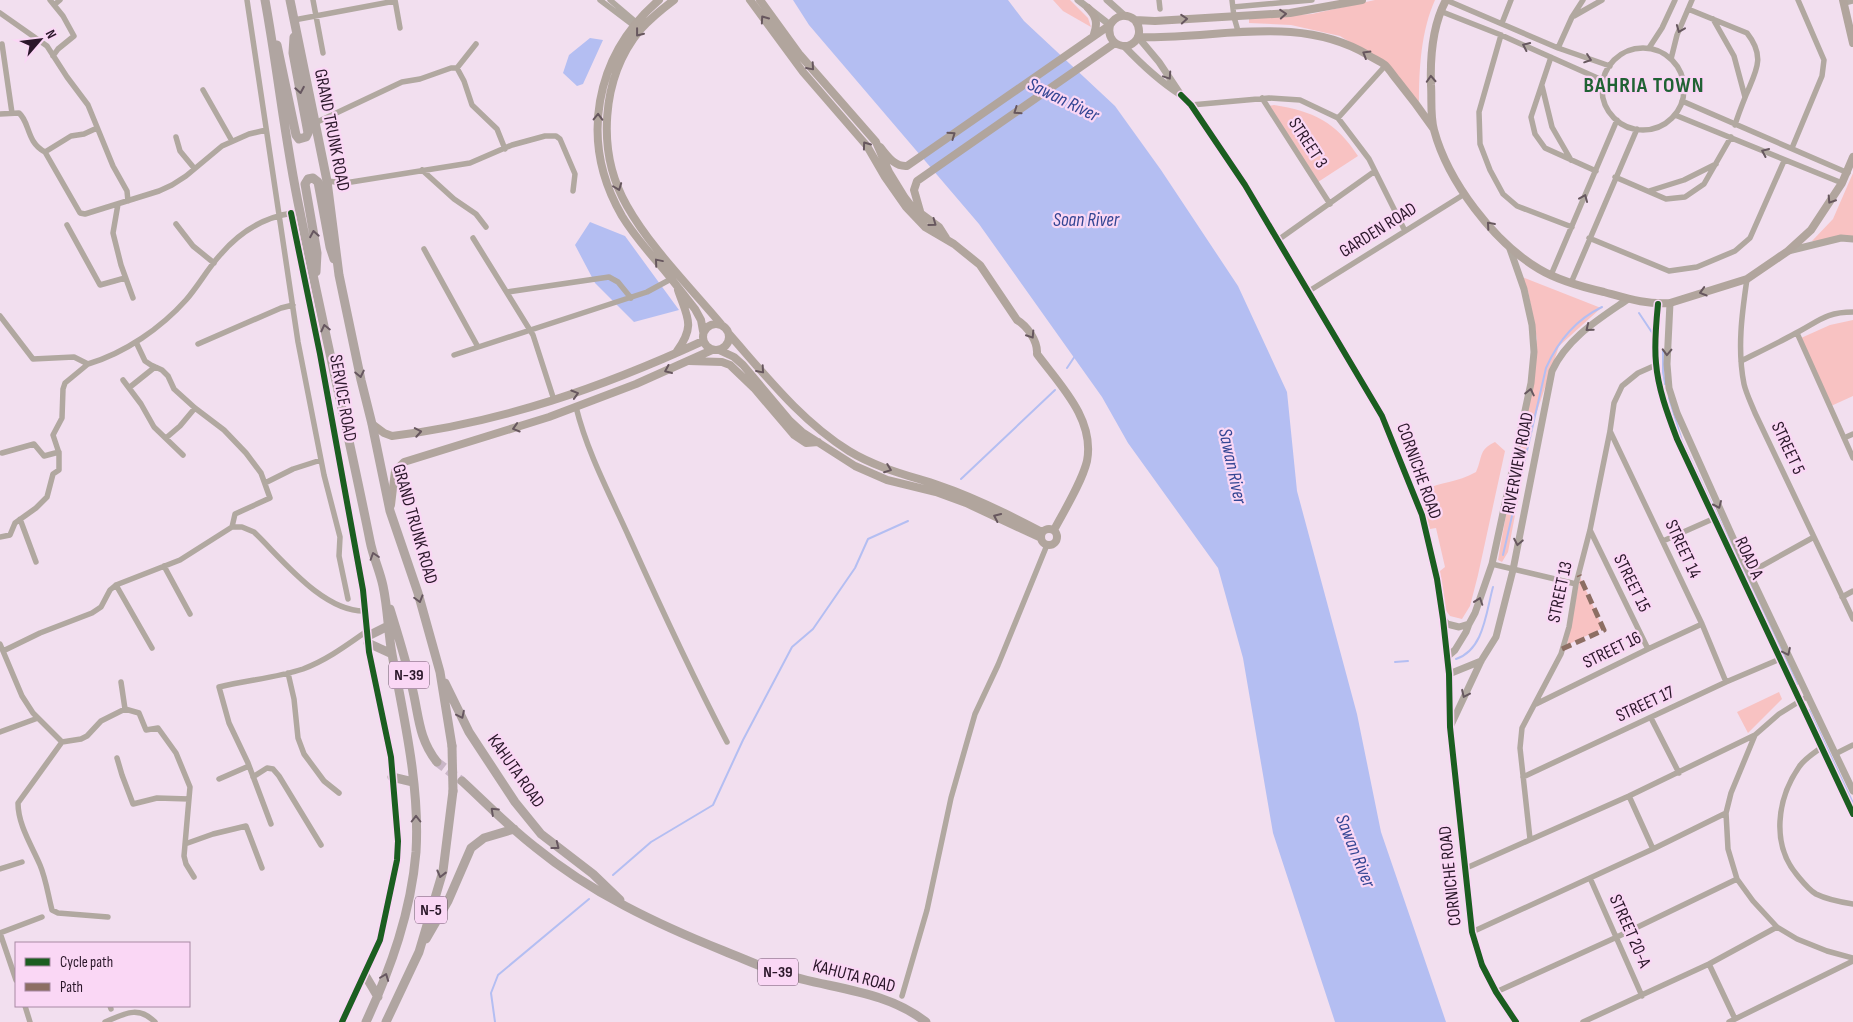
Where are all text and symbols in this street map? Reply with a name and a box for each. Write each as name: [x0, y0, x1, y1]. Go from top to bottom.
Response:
one-way arrow: [1279, 8, 1287, 19]
one-way arrow: [1180, 14, 1188, 25]
north arrow: [15, 15, 65, 65]
one-way arrow: [761, 15, 770, 25]
one-way arrow: [1675, 24, 1686, 33]
text: N: [42, 27, 60, 41]
one-way arrow: [636, 27, 644, 36]
one-way arrow: [1522, 42, 1531, 52]
one-way arrow: [1363, 51, 1372, 61]
one-way arrow: [1583, 53, 1592, 63]
one-way arrow: [805, 61, 814, 70]
street label: GRAND TRUNK ROAD: [310, 67, 354, 193]
one-way arrow: [1162, 70, 1171, 79]
district label: BAHRIA TOWN: [1584, 72, 1704, 99]
water label: Sawan River: [1024, 73, 1103, 127]
one-way arrow: [1426, 75, 1436, 82]
one-way arrow: [294, 85, 304, 94]
one-way arrow: [1013, 105, 1023, 114]
one-way arrow: [593, 112, 603, 120]
street label: STREET 3: [1284, 114, 1332, 172]
one-way arrow: [946, 132, 956, 141]
one-way arrow: [863, 141, 872, 151]
one-way arrow: [1761, 148, 1770, 158]
one-way arrow: [613, 182, 623, 190]
one-way arrow: [1578, 194, 1589, 203]
one-way arrow: [1828, 194, 1837, 204]
street label: GARDEN ROAD: [1336, 198, 1420, 262]
water label: Soan River: [1053, 209, 1120, 232]
one-way arrow: [927, 217, 937, 226]
one-way arrow: [1487, 222, 1495, 231]
one-way arrow: [309, 230, 320, 239]
one-way arrow: [654, 259, 663, 268]
one-way arrow: [1700, 286, 1708, 296]
one-way arrow: [1585, 322, 1594, 331]
one-way arrow: [321, 324, 331, 333]
one-way arrow: [1024, 330, 1034, 339]
one-way arrow: [1662, 348, 1672, 356]
street label: SERVICE ROAD: [325, 353, 361, 443]
one-way arrow: [664, 363, 673, 374]
one-way arrow: [756, 365, 765, 374]
one-way arrow: [354, 370, 364, 379]
one-way arrow: [1524, 387, 1534, 396]
one-way arrow: [571, 389, 579, 399]
street label: RIVERVIEW ROAD: [1498, 410, 1538, 516]
street label: STREET 5: [1767, 418, 1809, 478]
street label: CORNICHE ROAD: [1392, 420, 1446, 522]
one-way arrow: [512, 422, 521, 432]
water label: Sawan River: [1213, 426, 1251, 506]
one-way arrow: [413, 427, 422, 437]
street label: GRAND TRUNK ROAD: [388, 462, 442, 586]
one-way arrow: [883, 463, 892, 473]
one-way arrow: [1711, 500, 1722, 509]
one-way arrow: [993, 513, 1002, 524]
street label: STREET 14: [1660, 516, 1706, 582]
street label: ROAD A: [1730, 534, 1768, 583]
one-way arrow: [1514, 538, 1524, 547]
street label: STREET 15: [1609, 551, 1655, 615]
one-way arrow: [369, 552, 379, 560]
street label: STREET 13: [1543, 559, 1577, 625]
one-way arrow: [414, 594, 424, 602]
one-way arrow: [1473, 597, 1483, 605]
street label: STREET 16: [1579, 627, 1645, 673]
one-way arrow: [1781, 647, 1791, 656]
road number: N-39: [389, 662, 429, 688]
street label: STREET 17: [1613, 681, 1678, 727]
one-way arrow: [1461, 689, 1471, 698]
one-way arrow: [455, 710, 465, 719]
street label: KAHUTA ROAD: [483, 730, 549, 812]
one-way arrow: [490, 807, 499, 816]
water label: Sawan River: [1330, 811, 1380, 891]
one-way arrow: [411, 815, 421, 822]
street label: CORNICHE ROAD: [1434, 825, 1466, 927]
one-way arrow: [550, 840, 559, 848]
one-way arrow: [437, 869, 447, 877]
street label: STREET 20-A: [1605, 891, 1655, 971]
road number: N-5: [415, 896, 447, 924]
legend: [15, 942, 190, 1007]
text: Cycle path: [60, 953, 113, 972]
street label: KAHUTA ROAD: [810, 955, 898, 997]
road number: N-39: [758, 959, 798, 986]
one-way arrow: [379, 973, 389, 982]
text: Path: [60, 978, 83, 997]

